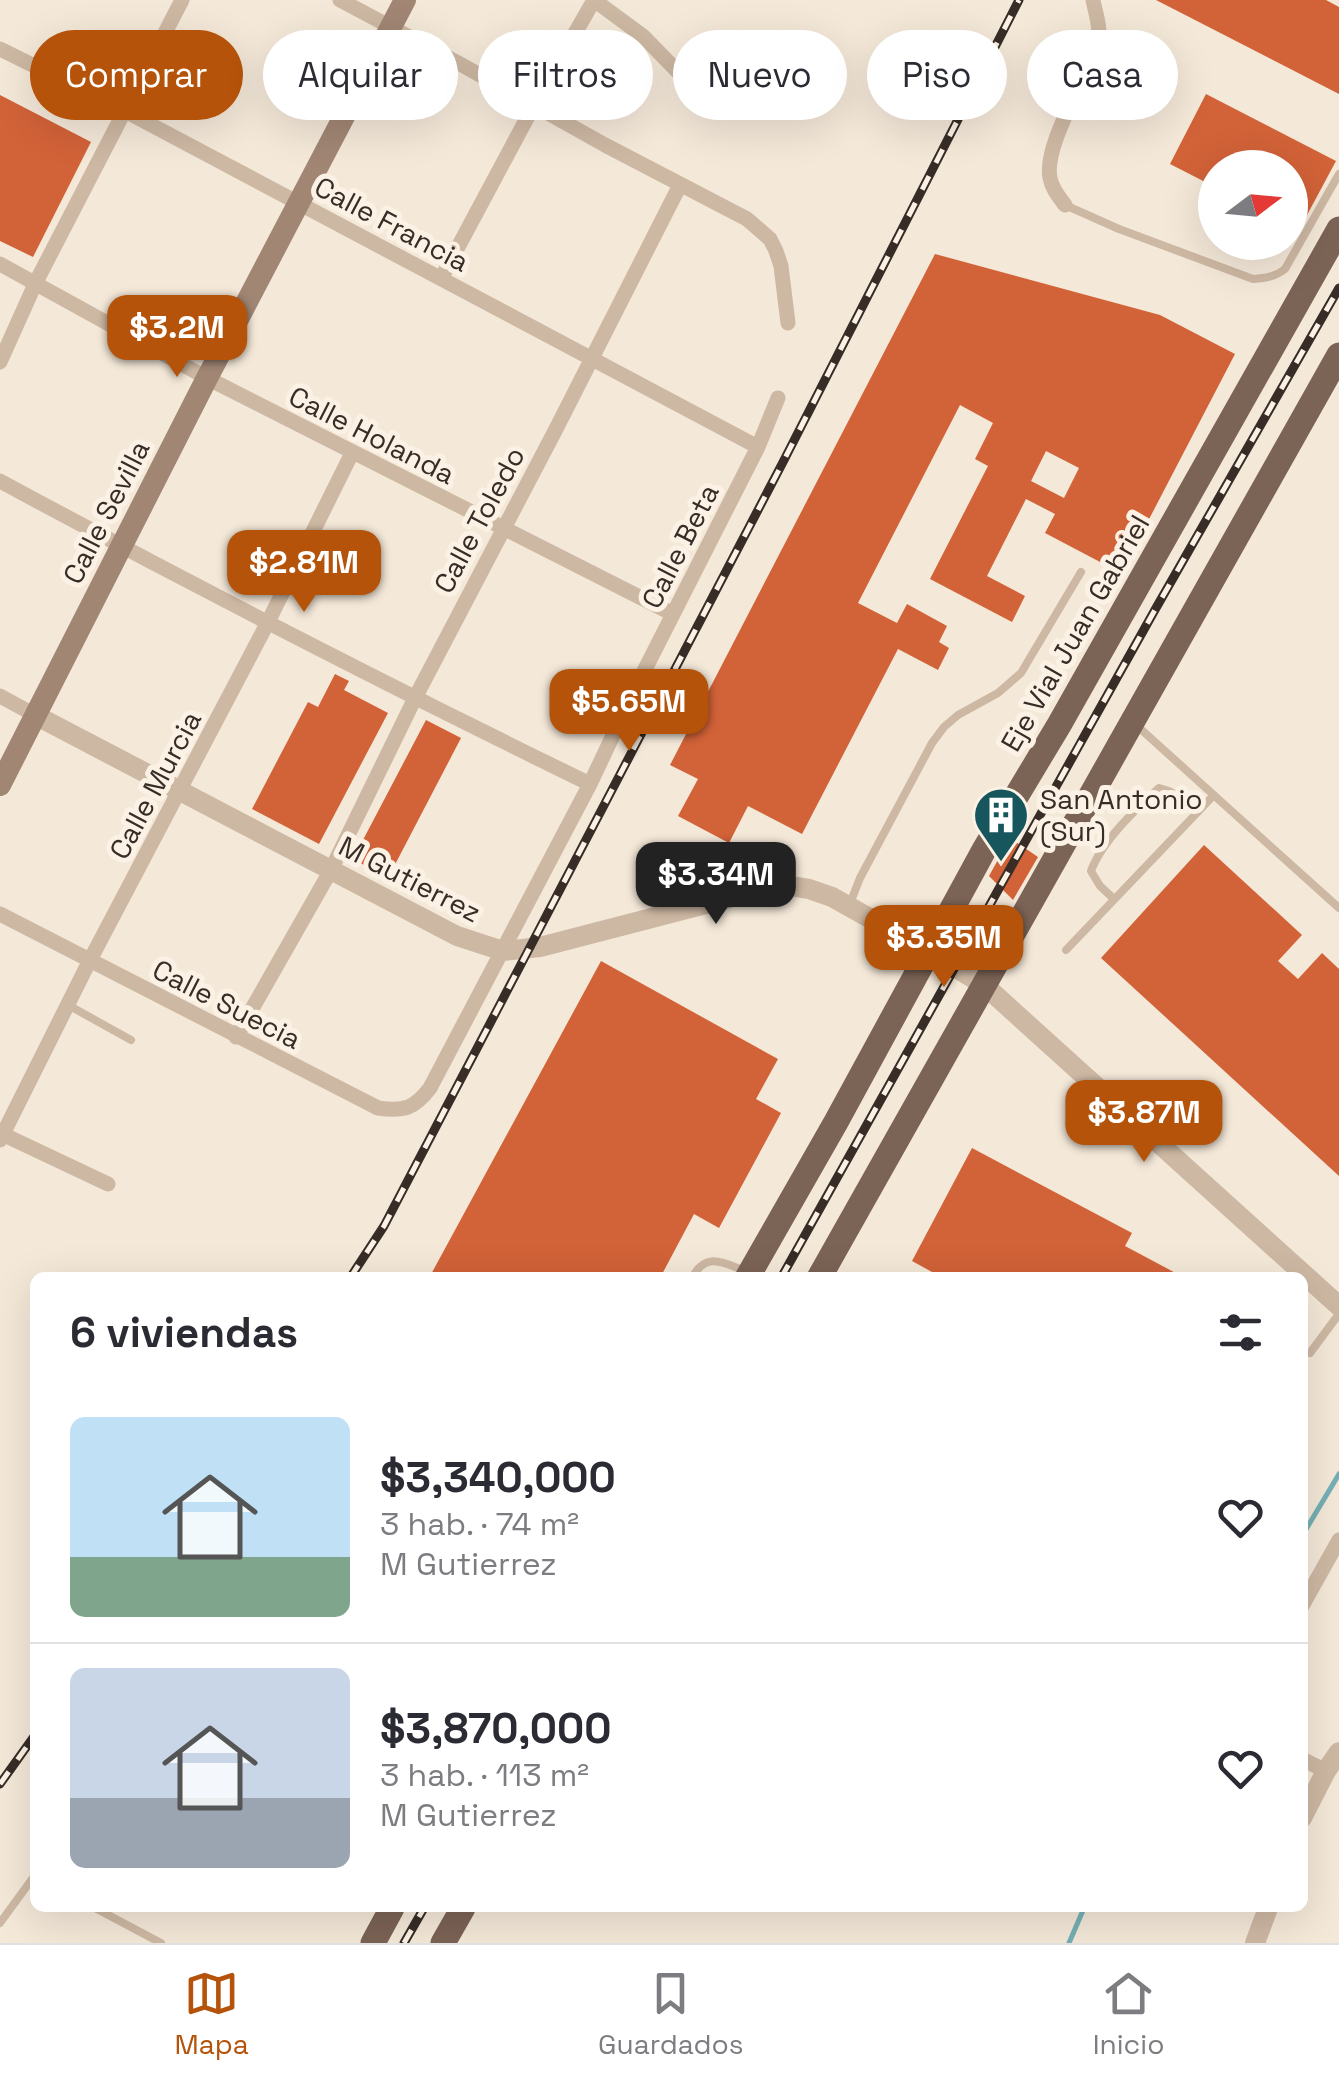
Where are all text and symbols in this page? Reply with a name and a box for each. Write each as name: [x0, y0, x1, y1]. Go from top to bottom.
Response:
chip: Comprar: [30, 30, 243, 120]
chip: Alquilar: [263, 30, 458, 120]
chip: Filtros: [478, 30, 653, 120]
chip: Nuevo: [673, 30, 847, 120]
chip: Piso: [867, 30, 1007, 120]
chip: Casa: [1027, 30, 1178, 120]
north arrow: [1198, 150, 1308, 260]
map controls: [1198, 150, 1308, 260]
street label: Calle Francia: [309, 168, 475, 280]
pin: $3.2M: [107, 295, 247, 380]
text: $3.2M: [129, 307, 225, 347]
street label: Calle Holanda: [283, 378, 461, 492]
street label: Calle Sevilla: [54, 434, 158, 590]
street label: Calle Toledo: [425, 441, 533, 599]
street label: Calle Beta: [633, 478, 727, 614]
street label: Eje Vial Juan Gabriel: [993, 508, 1157, 758]
pin: $2.81M: [223, 530, 385, 615]
text: $2.81M: [249, 542, 359, 582]
pin: $5.65M: [548, 669, 710, 754]
text: $5.65M: [571, 681, 687, 721]
street label: Calle Murcia: [101, 705, 209, 865]
place label: San Antonio (Sur): [1040, 781, 1203, 849]
building icon: San Antonio (Sur): [971, 785, 1031, 864]
street label: M Gutierrez: [333, 828, 487, 930]
pin: $3.34M: [635, 842, 797, 927]
text: $3.34M: [658, 854, 774, 894]
pin: $3.35M: [863, 905, 1025, 990]
text: $3.35M: [886, 917, 1002, 957]
street label: Calle Suecia: [147, 951, 307, 1057]
pin: $3.87M: [1063, 1080, 1225, 1165]
text: $3.87M: [1087, 1092, 1201, 1132]
icon: filters: [1213, 1305, 1268, 1360]
text: 6 viviendas: [70, 1306, 298, 1359]
text: $3,340,000: [380, 1451, 616, 1504]
icon: home: [150, 1457, 270, 1577]
icon: heart: [1213, 1490, 1268, 1545]
text: 3 hab. · 74 m²: [380, 1504, 579, 1544]
text: M Gutierrez: [380, 1544, 557, 1584]
text: $3,870,000: [380, 1702, 611, 1755]
icon: home: [150, 1708, 270, 1828]
icon: heart: [1213, 1741, 1268, 1796]
text: 3 hab. · 113 m²: [380, 1755, 589, 1795]
text: M Gutierrez: [380, 1795, 557, 1835]
tab: Mapa: [175, 1966, 249, 2062]
tab: Guardados: [598, 1966, 744, 2062]
tab: Inicio: [1093, 1966, 1164, 2062]

